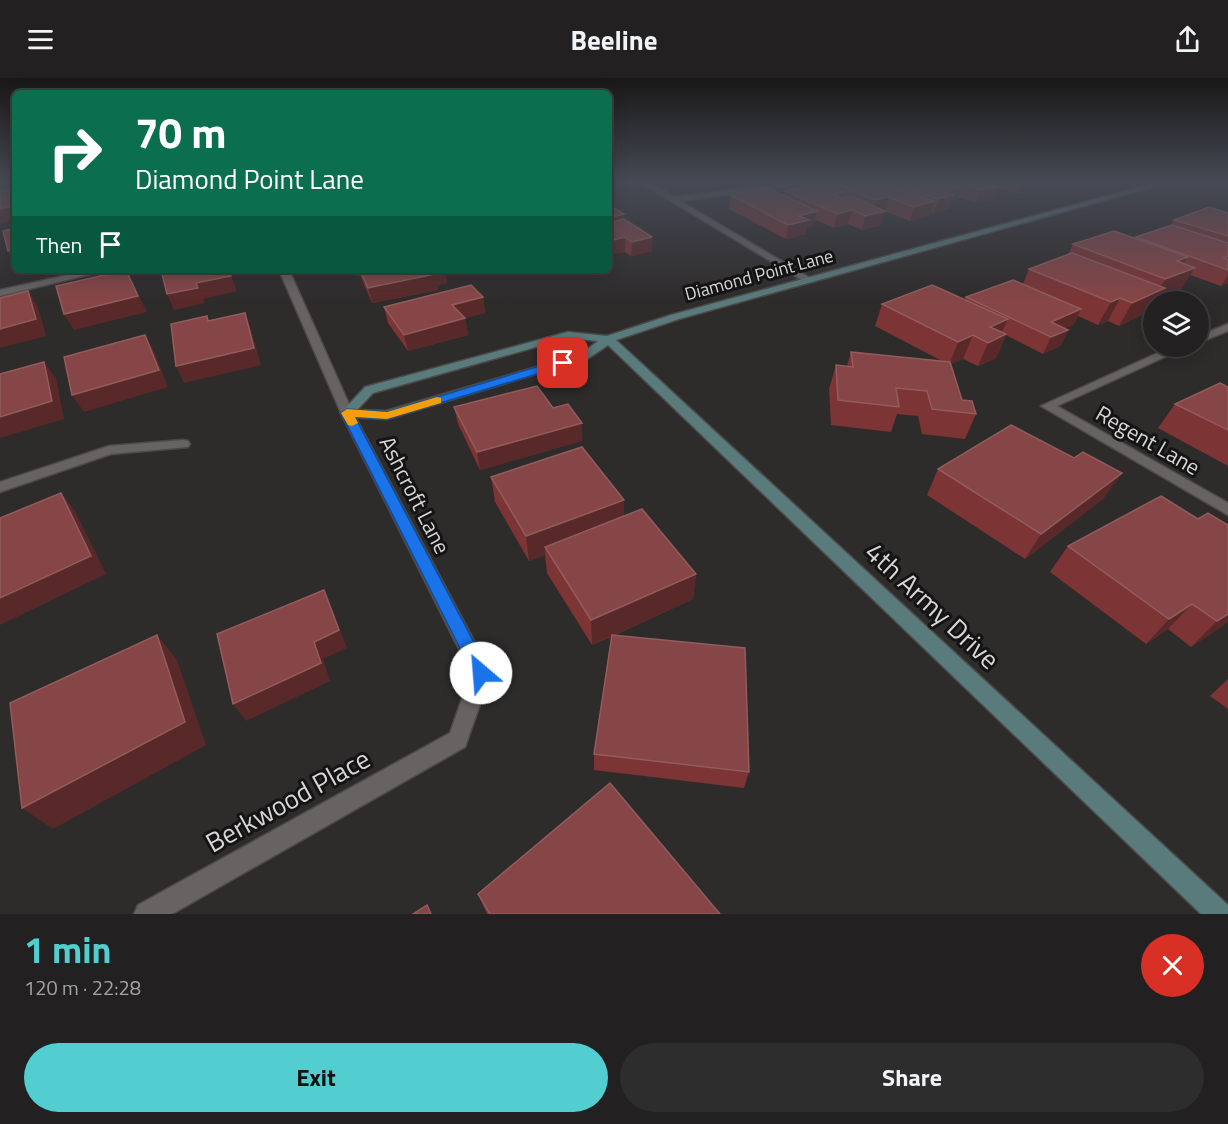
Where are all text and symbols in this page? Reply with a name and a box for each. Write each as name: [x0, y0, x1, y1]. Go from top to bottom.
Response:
text: Beeline: [571, 19, 657, 60]
icon: menu: [24, 23, 57, 56]
icon: share: [1171, 23, 1204, 56]
text: 70 m: [135, 100, 227, 164]
icon: right: [36, 114, 114, 192]
text: Diamond Point Lane: [135, 158, 364, 199]
text: Then: [36, 228, 82, 262]
icon: arrive: [94, 228, 127, 261]
street label: Diamond Point Lane: [682, 242, 836, 307]
map controls: [1143, 291, 1209, 357]
button: layers: [1143, 291, 1209, 357]
pin: [537, 337, 588, 388]
icon: arrive: [546, 346, 579, 379]
street label: Regent Lane: [1089, 396, 1207, 484]
street label: Ashcroft Lane: [371, 430, 459, 560]
street label: 4th Army Drive: [857, 532, 1010, 678]
position arrow: [449, 641, 513, 705]
street label: Berkwood Place: [197, 737, 377, 862]
text: 1 min: [24, 922, 111, 977]
button: close: [1141, 934, 1204, 997]
text: 120 m · 22:28: [24, 972, 141, 1003]
button: Exit: [24, 1043, 608, 1112]
button: Share: [620, 1043, 1204, 1112]

